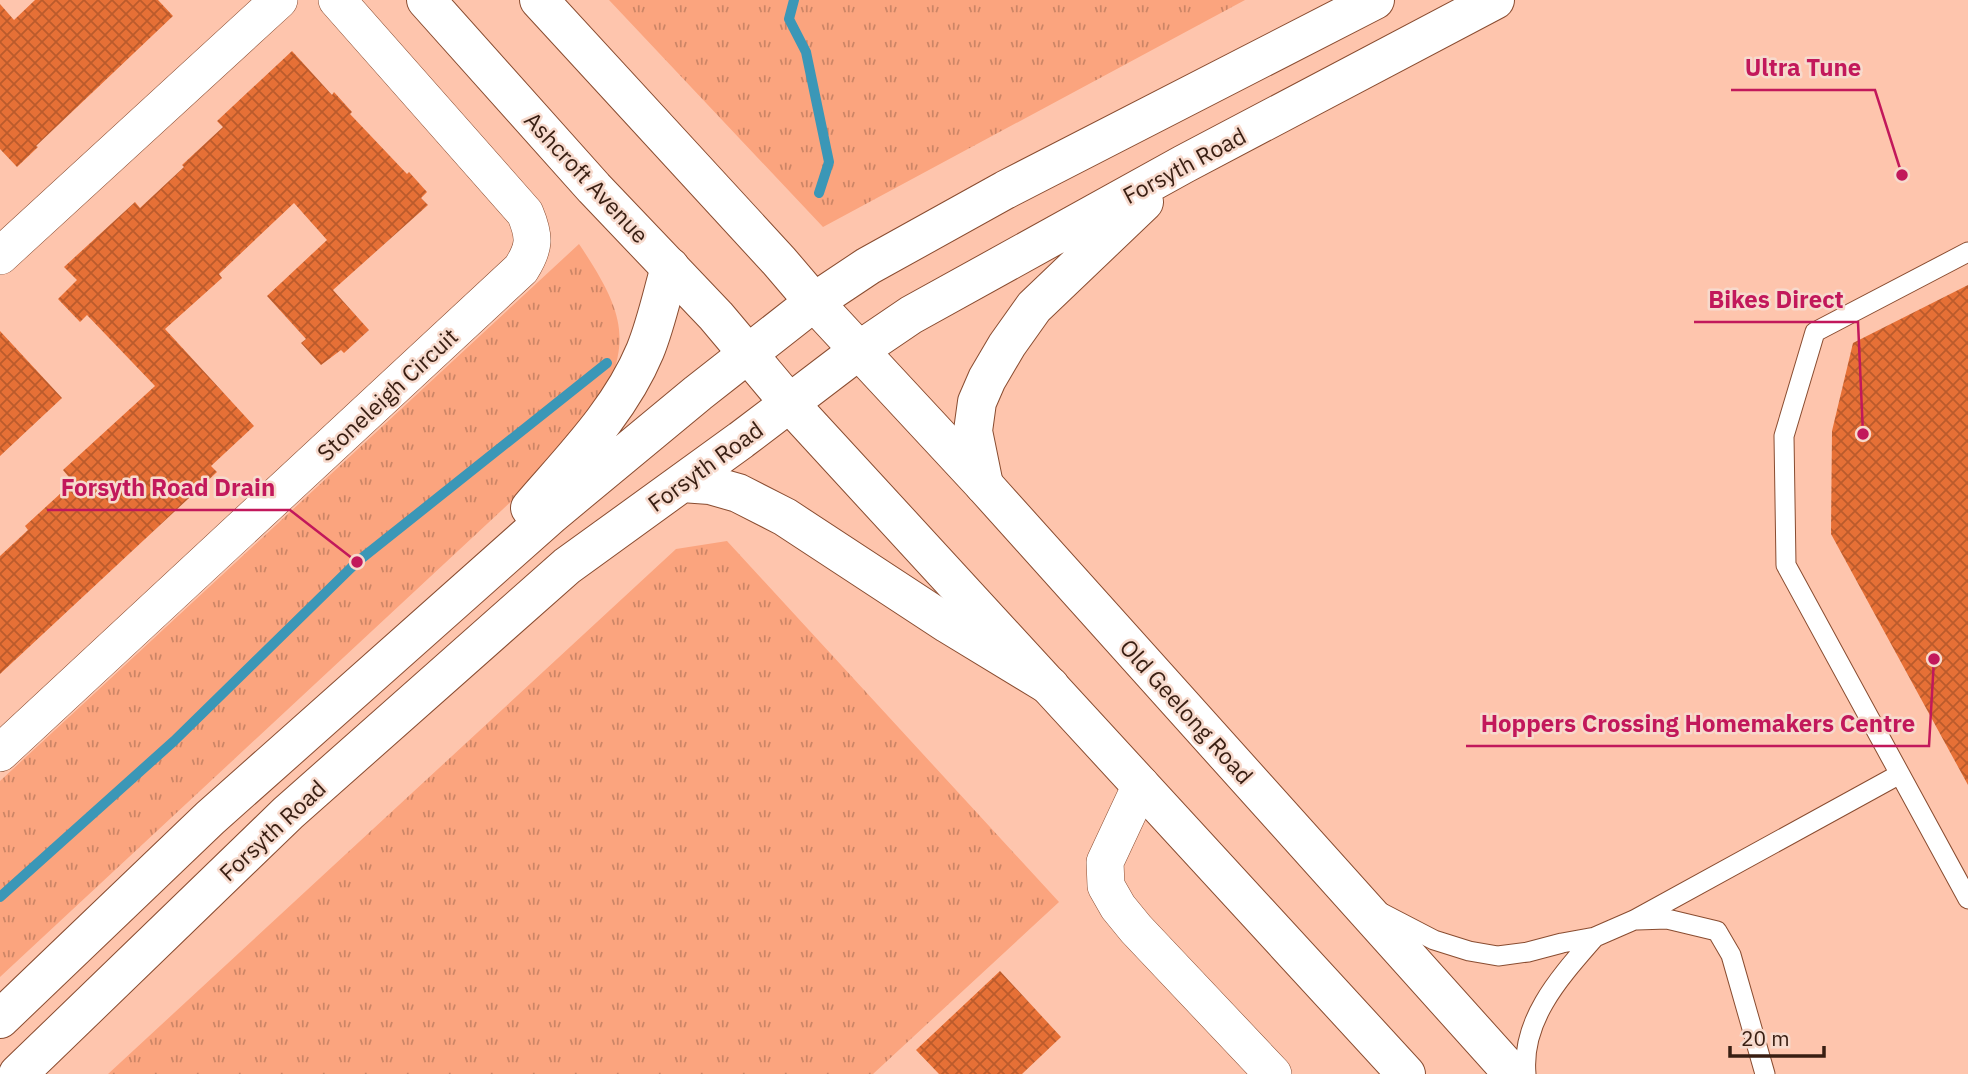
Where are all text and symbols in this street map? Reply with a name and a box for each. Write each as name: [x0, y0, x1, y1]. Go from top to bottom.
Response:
callout: Ultra Tune: [1731, 45, 1875, 90]
text: Ultra Tune: [1745, 51, 1861, 83]
street label: Ashcroft Avenue: [518, 105, 656, 249]
street label: Forsyth Road: [1117, 120, 1251, 210]
callout: Bikes Direct: [1694, 277, 1858, 322]
text: Bikes Direct: [1708, 283, 1844, 315]
street label: Stoneleigh Circuit: [310, 321, 464, 467]
street label: Forsyth Road: [641, 414, 769, 518]
callout: Forsyth Road Drain: [47, 465, 290, 510]
text: Forsyth Road Drain: [61, 471, 275, 503]
street label: Old Geelong Road: [1114, 632, 1260, 790]
callout: Hoppers Crossing Homemakers Centre: [1466, 701, 1929, 746]
text: Hoppers Crossing Homemakers Centre: [1481, 707, 1915, 739]
street label: Forsyth Road: [212, 773, 332, 887]
scale bar: [1730, 1014, 1825, 1058]
text: 20 m: [1741, 1024, 1790, 1052]

